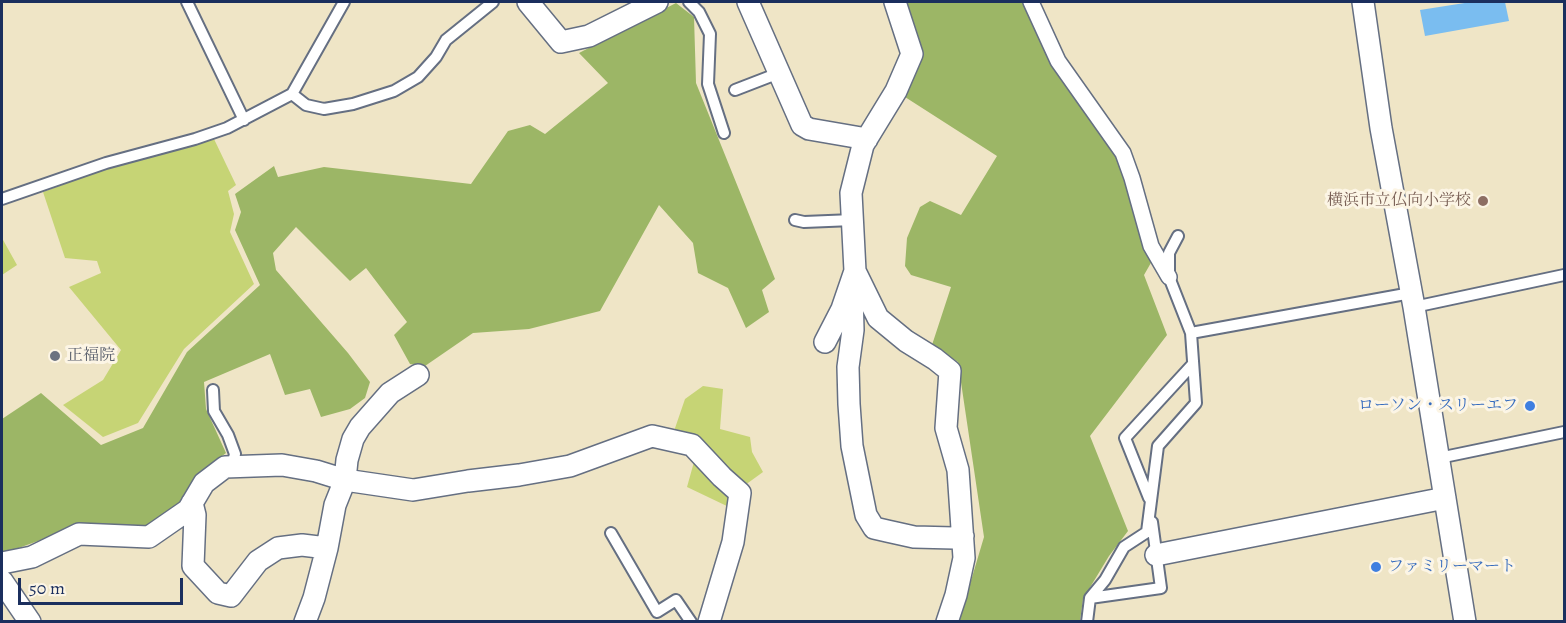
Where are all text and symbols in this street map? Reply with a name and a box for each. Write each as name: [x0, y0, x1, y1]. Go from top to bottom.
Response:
place label: 横浜市立仏向小学校: [1327, 191, 1471, 211]
marker: 横浜市立仏向小学校: [1476, 194, 1490, 208]
place label: 正福院: [67, 346, 115, 366]
marker: 正福院: [48, 349, 62, 363]
place label: ローソン・スリーエフ: [1358, 396, 1518, 416]
marker: ローソン・スリーエフ: [1523, 399, 1537, 413]
place label: ファミリーマート: [1388, 557, 1516, 577]
marker: ファミリーマート: [1369, 560, 1383, 574]
scale bar: [21, 566, 186, 604]
text: 50 m: [29, 576, 65, 600]

